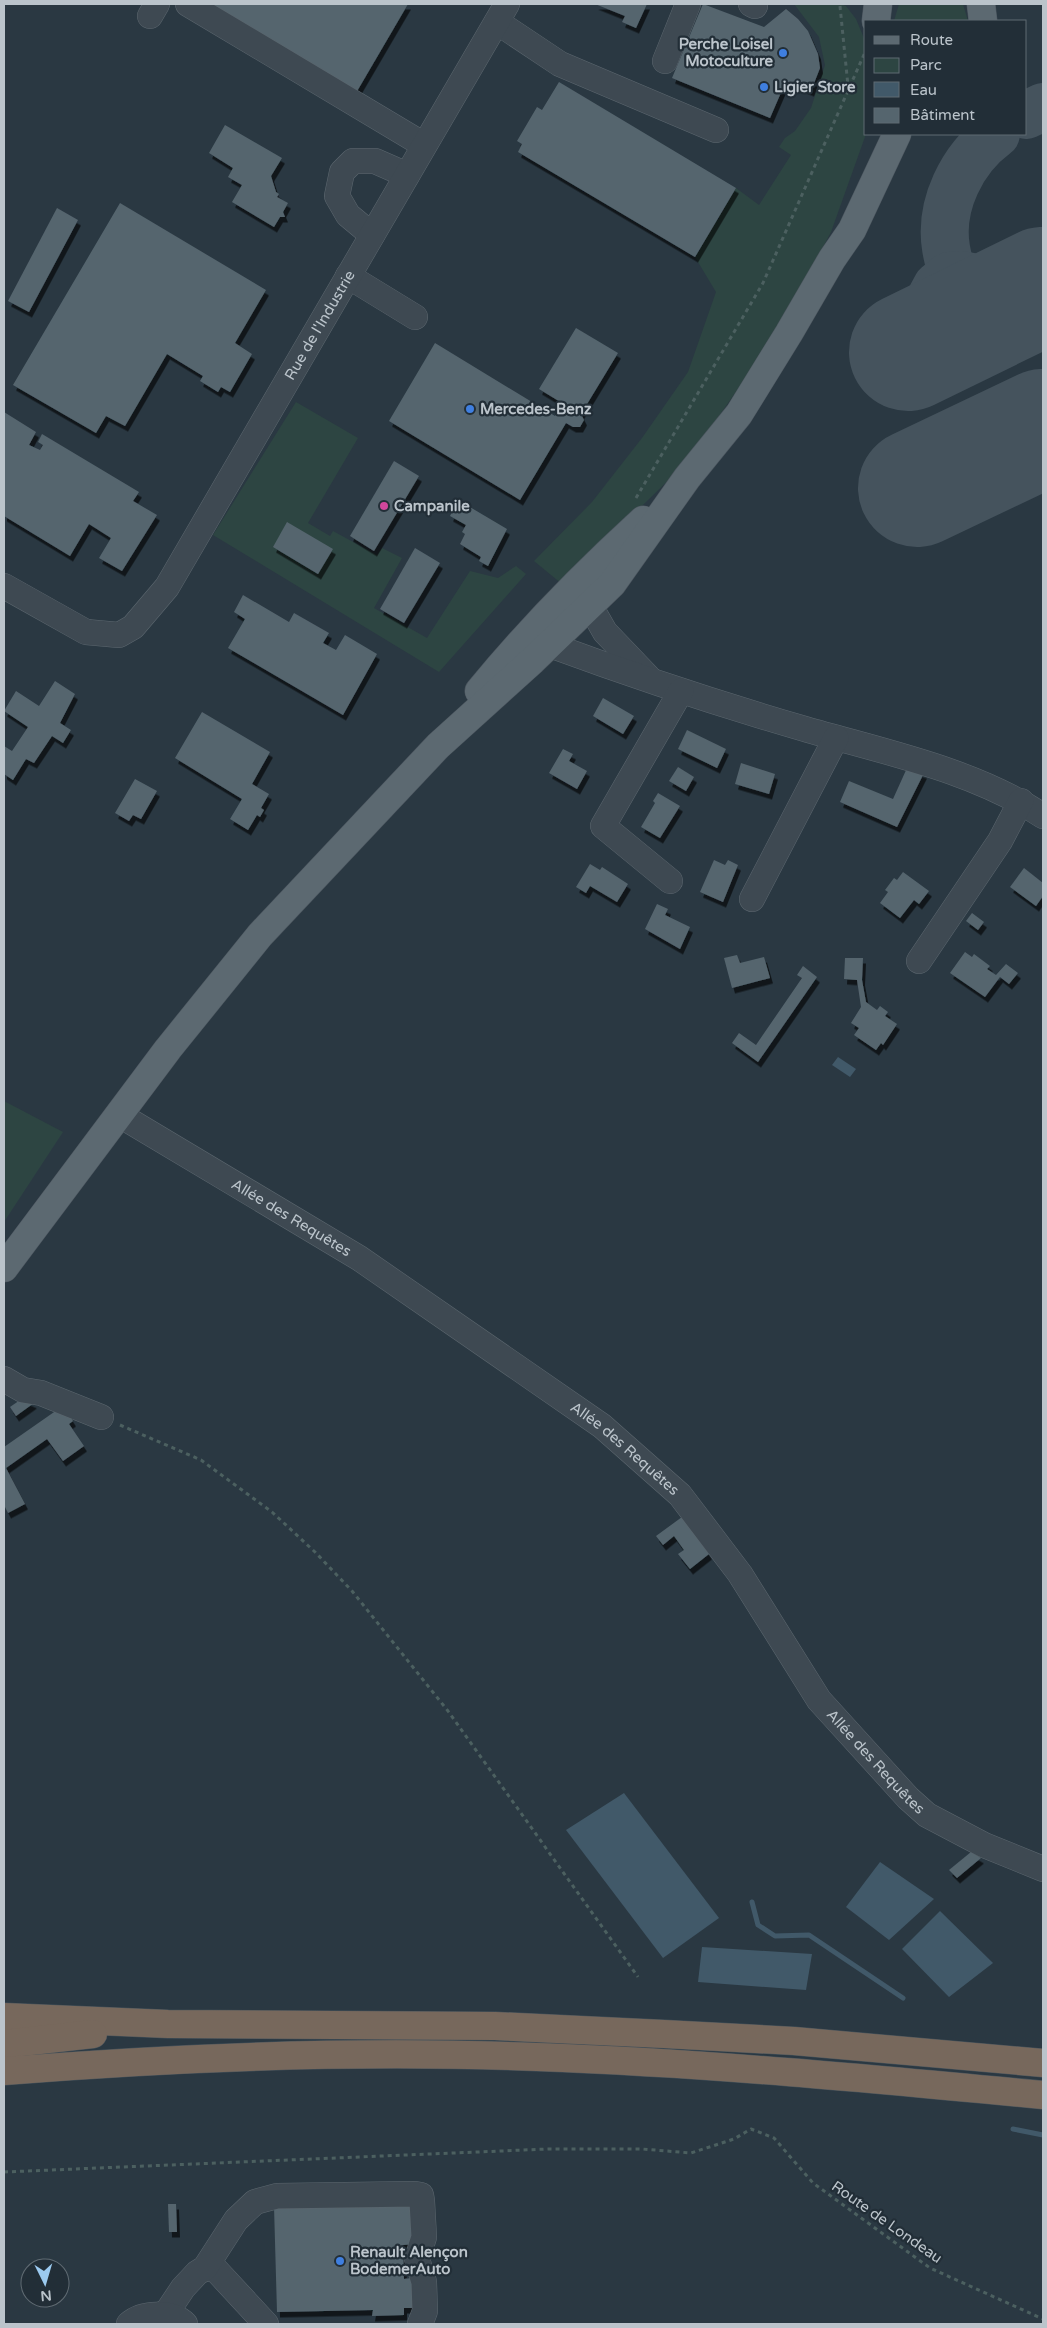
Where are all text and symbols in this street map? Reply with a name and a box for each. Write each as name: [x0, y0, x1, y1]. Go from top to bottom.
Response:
legend: [864, 20, 1027, 135]
text: Route: [910, 31, 953, 49]
place label: Perche Loisel Motoculture: [679, 35, 774, 70]
marker: Perche Loisel Motoculture: [777, 47, 789, 59]
text: Parc: [910, 56, 942, 74]
place label: Ligier Store: [774, 78, 856, 97]
marker: Ligier Store: [758, 81, 770, 93]
text: Eau: [910, 81, 937, 99]
text: Bâtiment: [910, 106, 975, 124]
street label: Rue de l'Industrie: [281, 267, 359, 383]
place label: Mercedes-Benz: [480, 400, 592, 418]
marker: Mercedes-Benz: [464, 403, 476, 415]
place label: Campanile: [394, 497, 470, 516]
marker: Campanile: [378, 500, 390, 512]
street label: Allée des Requêtes: [228, 1175, 354, 1260]
street label: Allée des Requêtes: [567, 1398, 683, 1499]
street label: Allée des Requêtes: [823, 1706, 929, 1818]
street label: Route de Londeau: [828, 2177, 946, 2267]
place label: Renault Alençon BodemerAuto: [350, 2243, 468, 2278]
marker: Renault Alençon BodemerAuto: [334, 2255, 346, 2267]
north arrow: [20, 2258, 70, 2308]
text: N: [40, 2286, 52, 2304]

